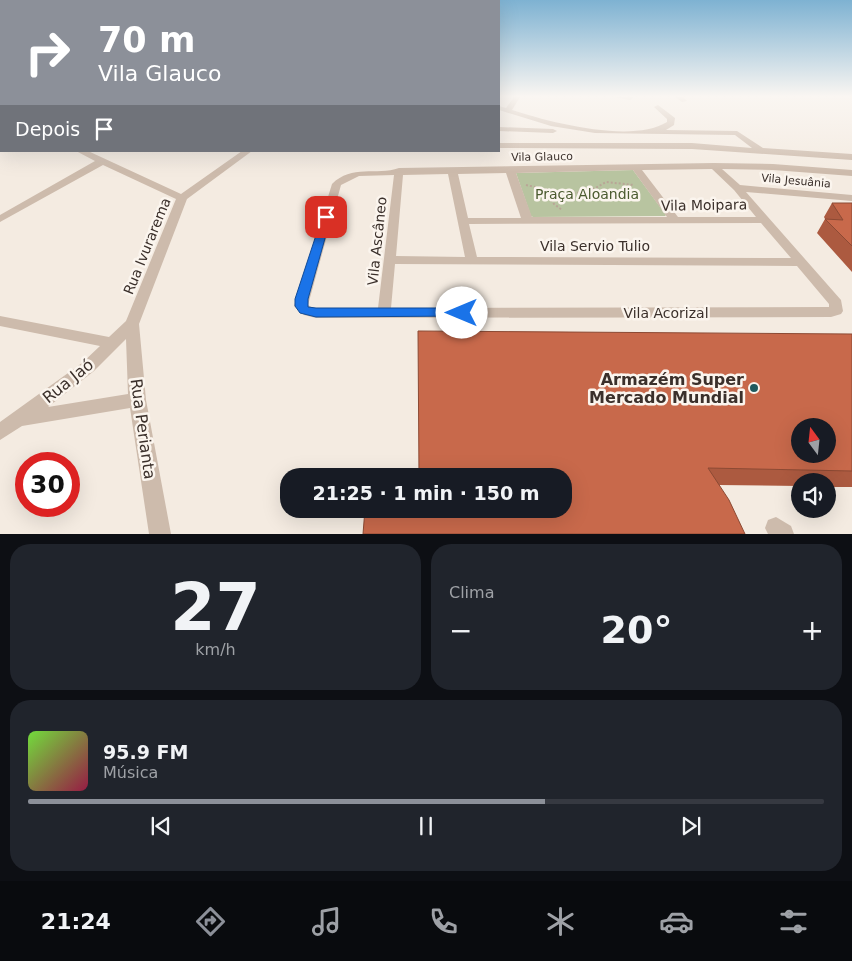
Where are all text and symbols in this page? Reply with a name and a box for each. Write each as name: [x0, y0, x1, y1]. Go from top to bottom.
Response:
icon: right: [15, 20, 80, 85]
text: 70 m: [98, 20, 195, 60]
text: Vila Glauco: [98, 61, 221, 86]
icon: arrive: [90, 115, 118, 143]
text: Depois: [15, 118, 80, 140]
street label: Vila Glauco: [511, 150, 573, 164]
street label: Vila Jesuânia: [761, 171, 831, 191]
park label: Praça Aloandia: [535, 186, 639, 202]
street label: Rua Ivurarema: [120, 195, 174, 297]
pin: [305, 196, 347, 238]
street label: Vila Ascâneo: [364, 196, 390, 286]
street label: Vila Moipara: [661, 196, 747, 214]
icon: arrive: [312, 203, 340, 231]
street label: Vila Servio Tulio: [540, 238, 650, 254]
position arrow: [435, 286, 487, 338]
street label: Vila Acorizal: [623, 305, 709, 321]
street label: Rua Jaó: [39, 355, 97, 407]
place label: Armazém Super Mercado Mundial: [589, 370, 744, 407]
street label: Rua Perianta: [127, 377, 159, 481]
marker: Armazém Super Mercado Mundial: [748, 382, 760, 394]
north arrow: [791, 418, 836, 462]
map controls: [791, 418, 836, 518]
speed limit sign: 30: [15, 452, 80, 517]
button: sound: [791, 473, 836, 518]
text: 21:25 · 1 min · 150 m: [312, 482, 540, 504]
text: 27: [170, 570, 261, 645]
text: Clima: [449, 583, 494, 602]
text: 20°: [601, 608, 672, 652]
text: −: [449, 614, 472, 647]
text: +: [801, 614, 824, 647]
text: km/h: [195, 640, 236, 659]
text: 95.9 FM: [103, 741, 188, 763]
text: Música: [103, 763, 158, 782]
icon: previous: [147, 812, 175, 840]
icon: pause: [412, 812, 440, 840]
icon: next: [677, 812, 705, 840]
icon: directions: [193, 904, 228, 939]
icon: music: [309, 904, 344, 939]
icon: phone: [426, 904, 461, 939]
icon: climate: [543, 904, 578, 939]
icon: car: [659, 904, 694, 939]
icon: filters: [776, 904, 811, 939]
text: 21:24: [41, 909, 111, 934]

